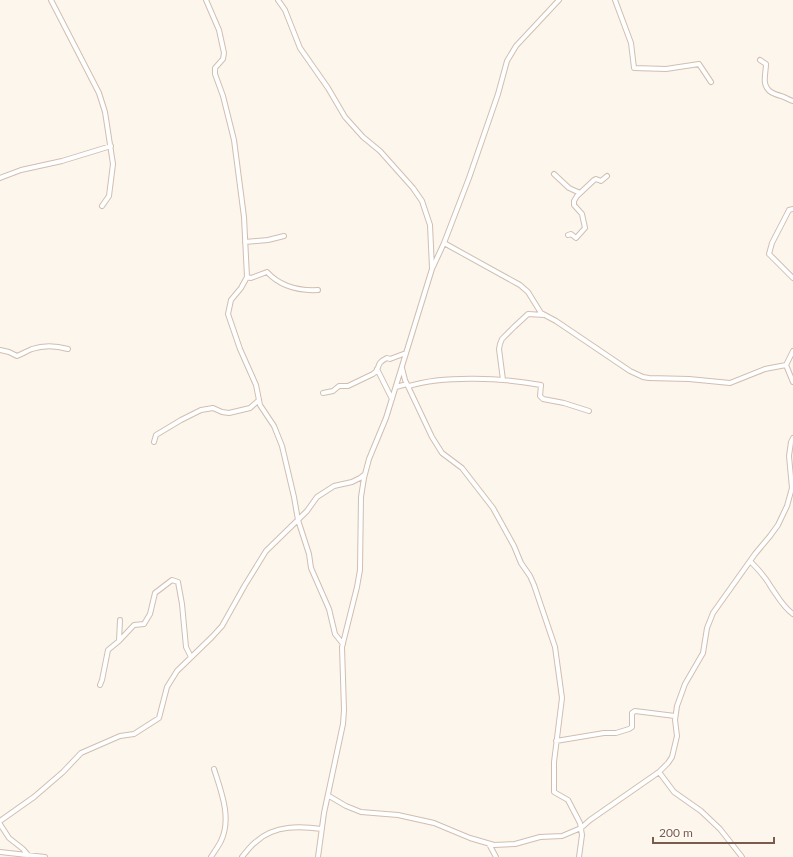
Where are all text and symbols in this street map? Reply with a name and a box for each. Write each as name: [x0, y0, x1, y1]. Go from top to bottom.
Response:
scale bar: [653, 819, 774, 845]
text: 200 m: [659, 825, 693, 840]

